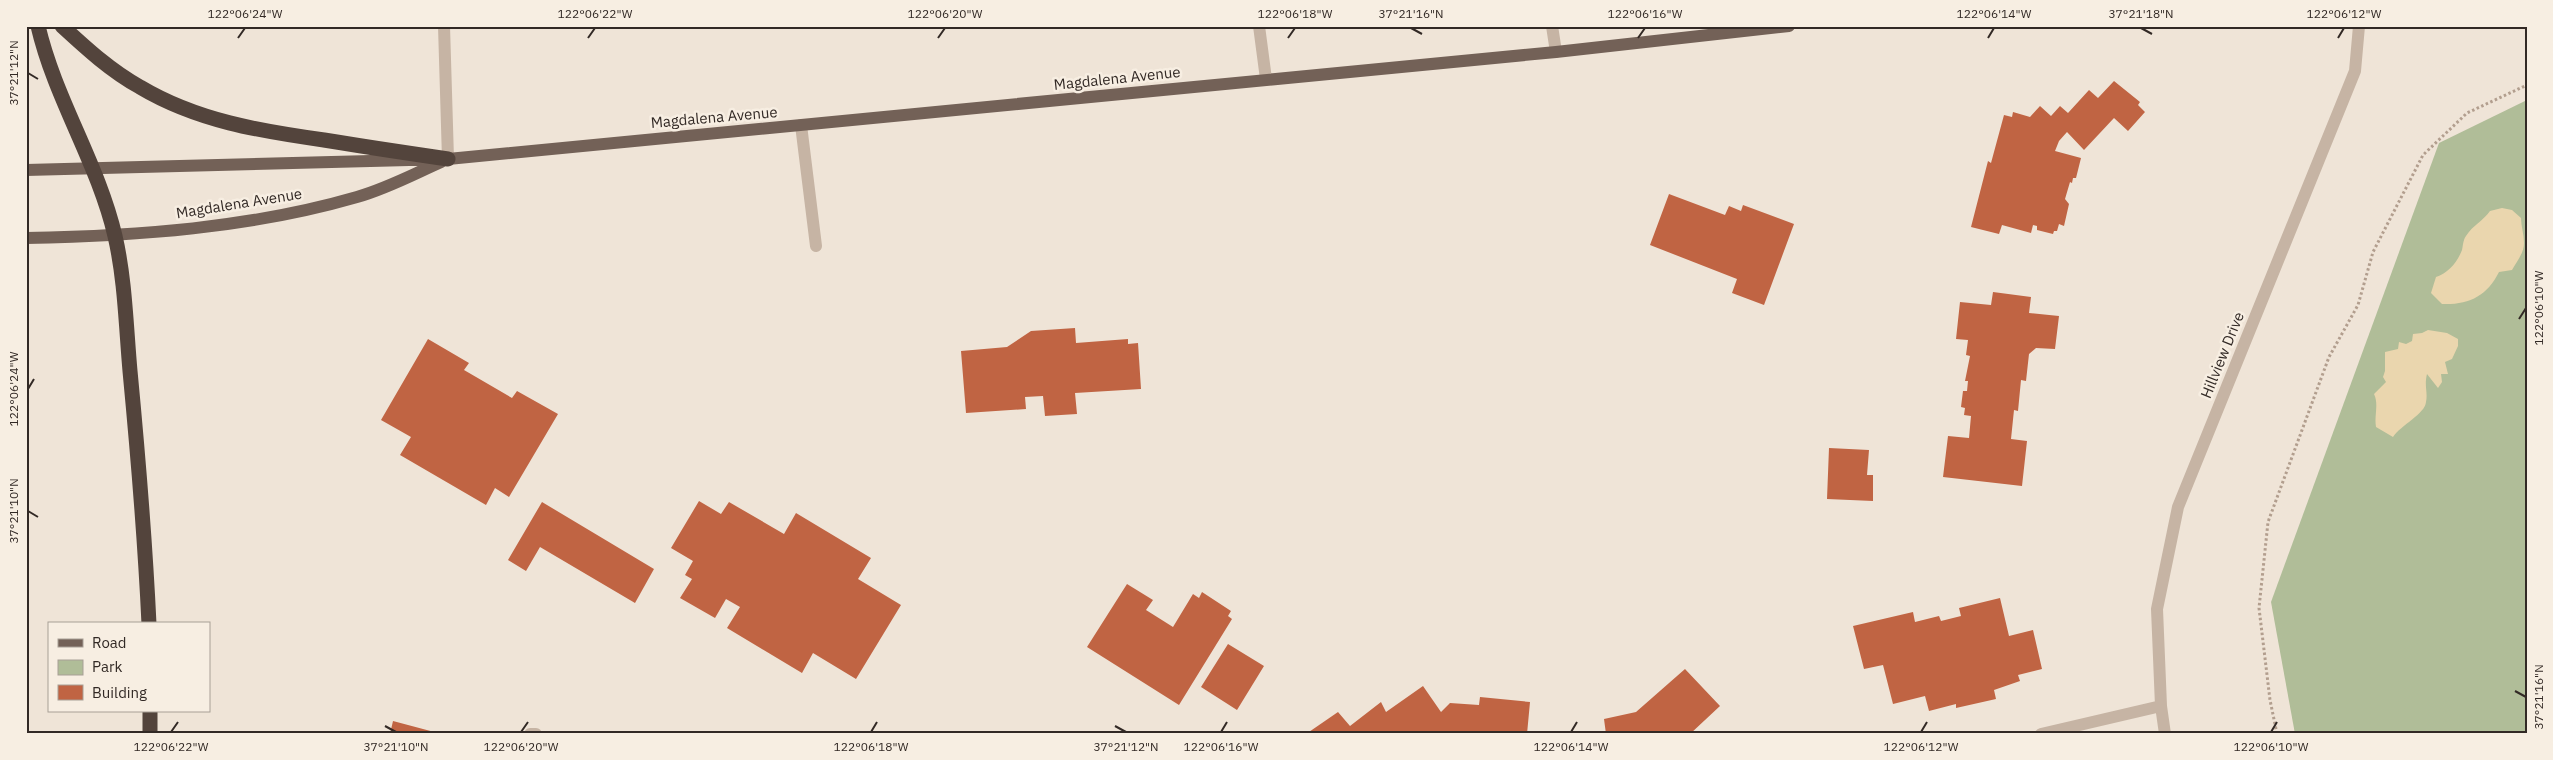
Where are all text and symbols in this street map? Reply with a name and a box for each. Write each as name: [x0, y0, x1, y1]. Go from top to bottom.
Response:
text: 122°06'24"W: [208, 6, 283, 21]
text: 122°06'22"W: [558, 6, 633, 21]
text: 122°06'20"W: [908, 6, 983, 21]
text: 122°06'18"W: [1258, 6, 1333, 21]
text: 37°21'16"N: [1378, 6, 1444, 21]
text: 122°06'16"W: [1608, 6, 1683, 21]
text: 122°06'14"W: [1957, 6, 2032, 21]
text: 37°21'18"N: [2108, 6, 2174, 21]
text: 122°06'12"W: [2307, 6, 2382, 21]
text: 37°21'12"N: [6, 40, 21, 106]
street label: Magdalena Avenue: [1053, 62, 1181, 94]
street label: Magdalena Avenue: [650, 102, 778, 132]
street label: Magdalena Avenue: [175, 184, 303, 222]
text: 122°06'10"W: [2531, 270, 2546, 345]
street label: Hillview Drive: [2196, 309, 2248, 401]
text: 122°06'24"W: [6, 351, 21, 426]
text: 37°21'10"N: [6, 478, 21, 544]
legend: [48, 622, 210, 712]
text: Road: [92, 633, 127, 652]
text: Park: [92, 657, 122, 676]
text: 37°21'16"N: [2531, 664, 2546, 730]
text: Building: [92, 683, 147, 702]
text: 122°06'22"W: [134, 739, 209, 754]
text: 37°21'10"N: [363, 739, 429, 754]
text: 122°06'20"W: [484, 739, 559, 754]
text: 122°06'18"W: [834, 739, 909, 754]
text: 37°21'12"N: [1093, 739, 1159, 754]
text: 122°06'16"W: [1184, 739, 1259, 754]
text: 122°06'14"W: [1534, 739, 1609, 754]
text: 122°06'12"W: [1884, 739, 1959, 754]
text: 122°06'10"W: [2234, 739, 2309, 754]

